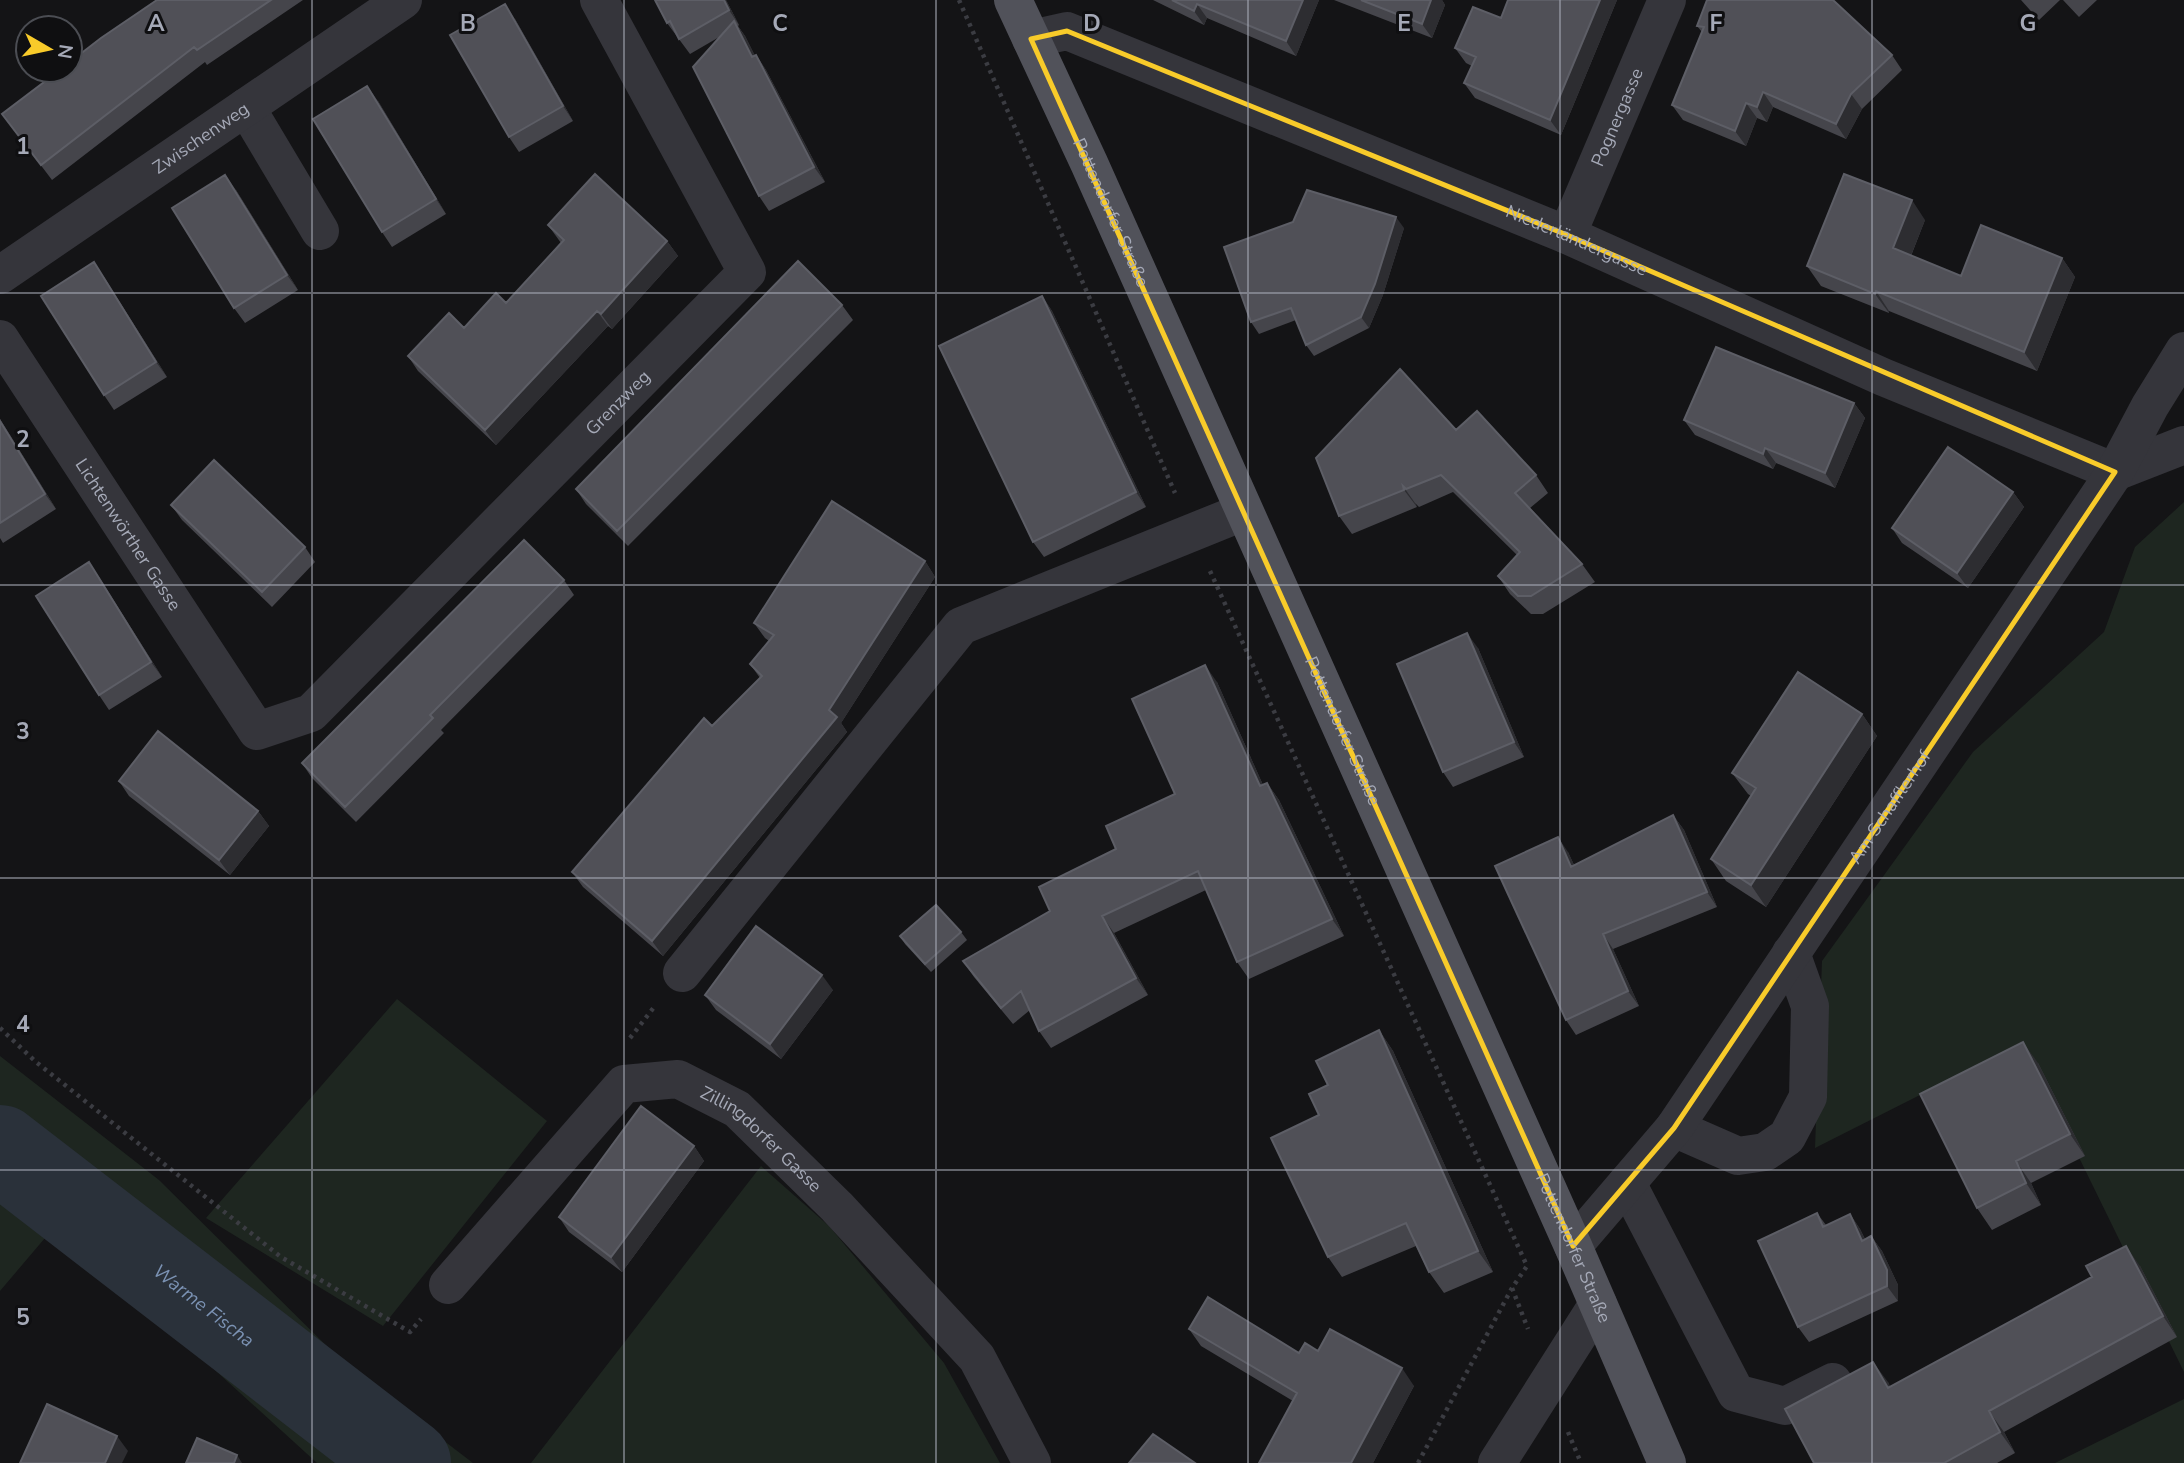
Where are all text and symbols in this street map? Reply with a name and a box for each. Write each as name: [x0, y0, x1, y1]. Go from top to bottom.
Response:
text: A: [147, 8, 165, 39]
text: B: [460, 8, 476, 39]
text: C: [772, 8, 788, 39]
text: D: [1083, 8, 1101, 39]
text: E: [1397, 8, 1411, 39]
text: F: [1710, 8, 1723, 39]
text: G: [2020, 8, 2036, 39]
north arrow: [14, 14, 84, 84]
text: N: [51, 42, 79, 61]
street label: Pognergasse: [1586, 64, 1649, 170]
street label: Zwischenweg: [148, 97, 254, 179]
text: 1: [16, 131, 30, 162]
street label: Pottendorfer Straße: [1067, 134, 1155, 291]
street label: Niederländergasse: [1502, 199, 1651, 282]
street label: Grenzweg: [580, 365, 655, 441]
text: 2: [16, 424, 30, 455]
street label: Lichtenwörther Gasse: [70, 454, 187, 615]
street label: Pottendorfer Straße: [1299, 653, 1387, 809]
text: 3: [16, 716, 30, 747]
street label: Am Schafflerhof: [1843, 745, 1937, 868]
text: 4: [16, 1009, 30, 1040]
street label: Zillingdorfer Gasse: [696, 1080, 827, 1198]
street label: Pottendorfer Straße: [1530, 1169, 1617, 1326]
water label: Warme Fischa: [147, 1259, 260, 1353]
text: 5: [16, 1302, 30, 1333]

